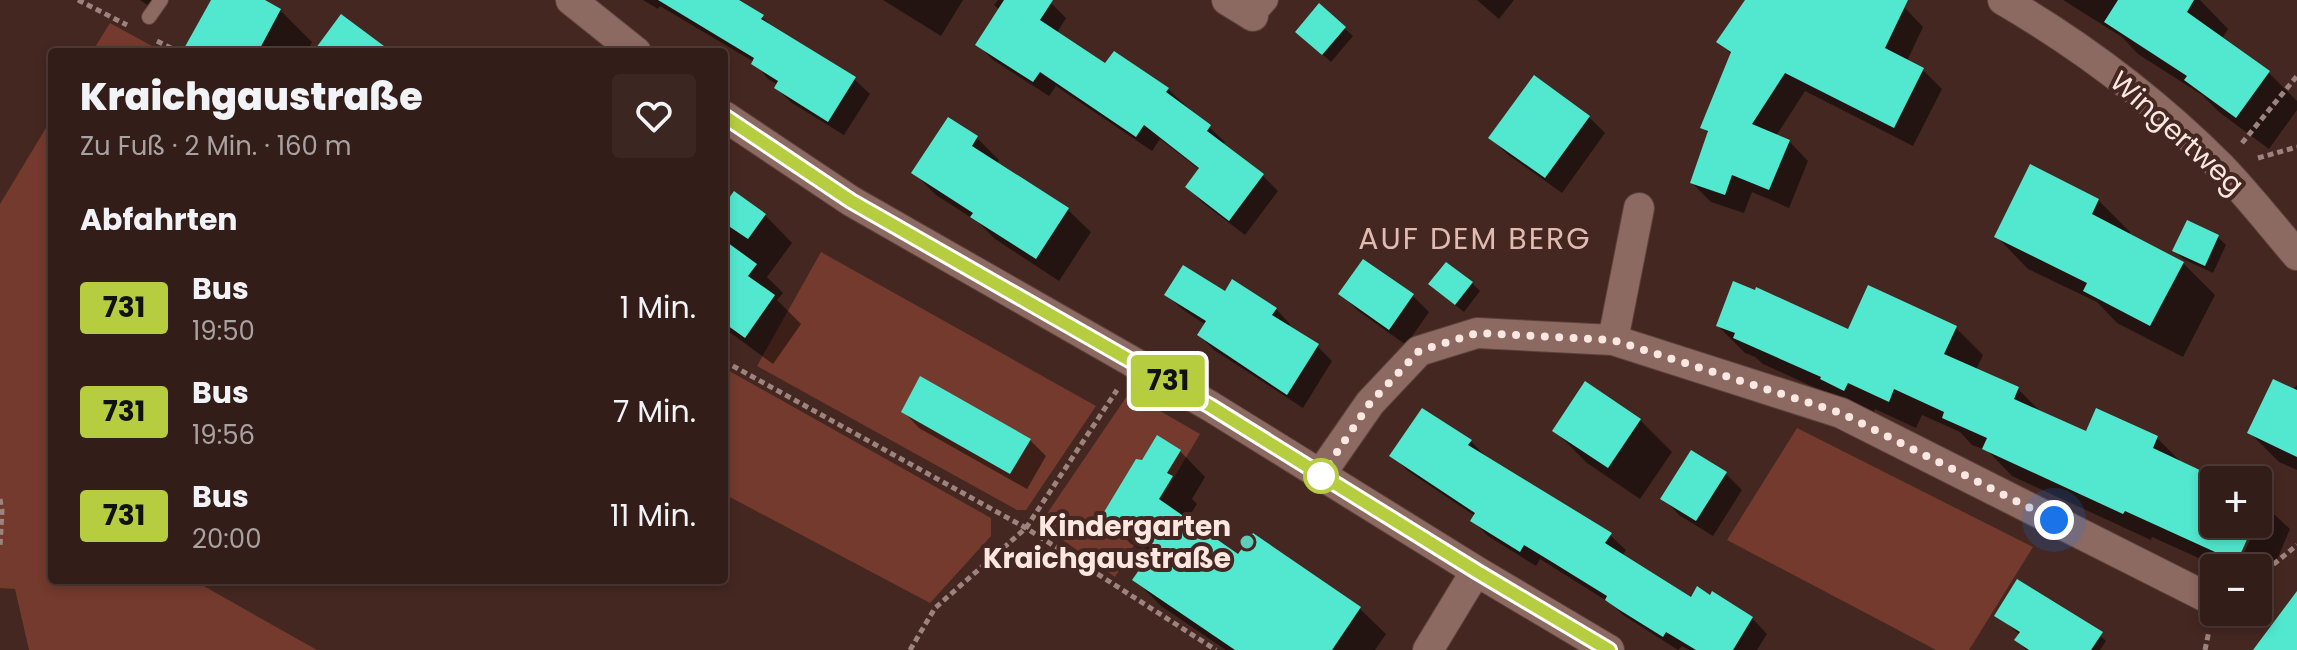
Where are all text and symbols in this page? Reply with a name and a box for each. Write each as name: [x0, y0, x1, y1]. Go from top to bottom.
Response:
street label: Wingertweg: [2101, 62, 2253, 204]
text: Kraichgaustraße: [80, 70, 423, 123]
button: heart: [612, 74, 696, 158]
text: Zu Fuß · 2 Min. · 160 m: [80, 128, 352, 164]
text: Abfahrten: [80, 198, 238, 241]
district label: AUF DEM BERG: [1358, 217, 1592, 260]
text: Bus: [192, 267, 249, 310]
text: 1 Min.: [620, 286, 696, 329]
text: 731: [103, 288, 145, 327]
text: 19:50: [192, 313, 255, 349]
line badge: 731: [1122, 355, 1214, 407]
text: 731: [1147, 361, 1189, 400]
text: Bus: [192, 371, 249, 414]
text: 7 Min.: [613, 390, 696, 433]
text: 731: [103, 392, 145, 431]
text: 19:56: [192, 417, 255, 453]
unlabelled marker: [1304, 459, 1338, 493]
map controls: [2200, 466, 2272, 626]
button: +: [2200, 466, 2272, 538]
text: Bus: [192, 475, 249, 518]
text: 11 Min.: [610, 494, 696, 537]
text: 731: [103, 496, 145, 535]
your location: [2034, 500, 2074, 540]
place label: Kindergarten Kraichgaustraße: [983, 507, 1231, 578]
text: 20:00: [192, 521, 261, 557]
marker: Kindergarten Kraichgaustraße: [1238, 533, 1256, 551]
button: −: [2200, 554, 2272, 626]

